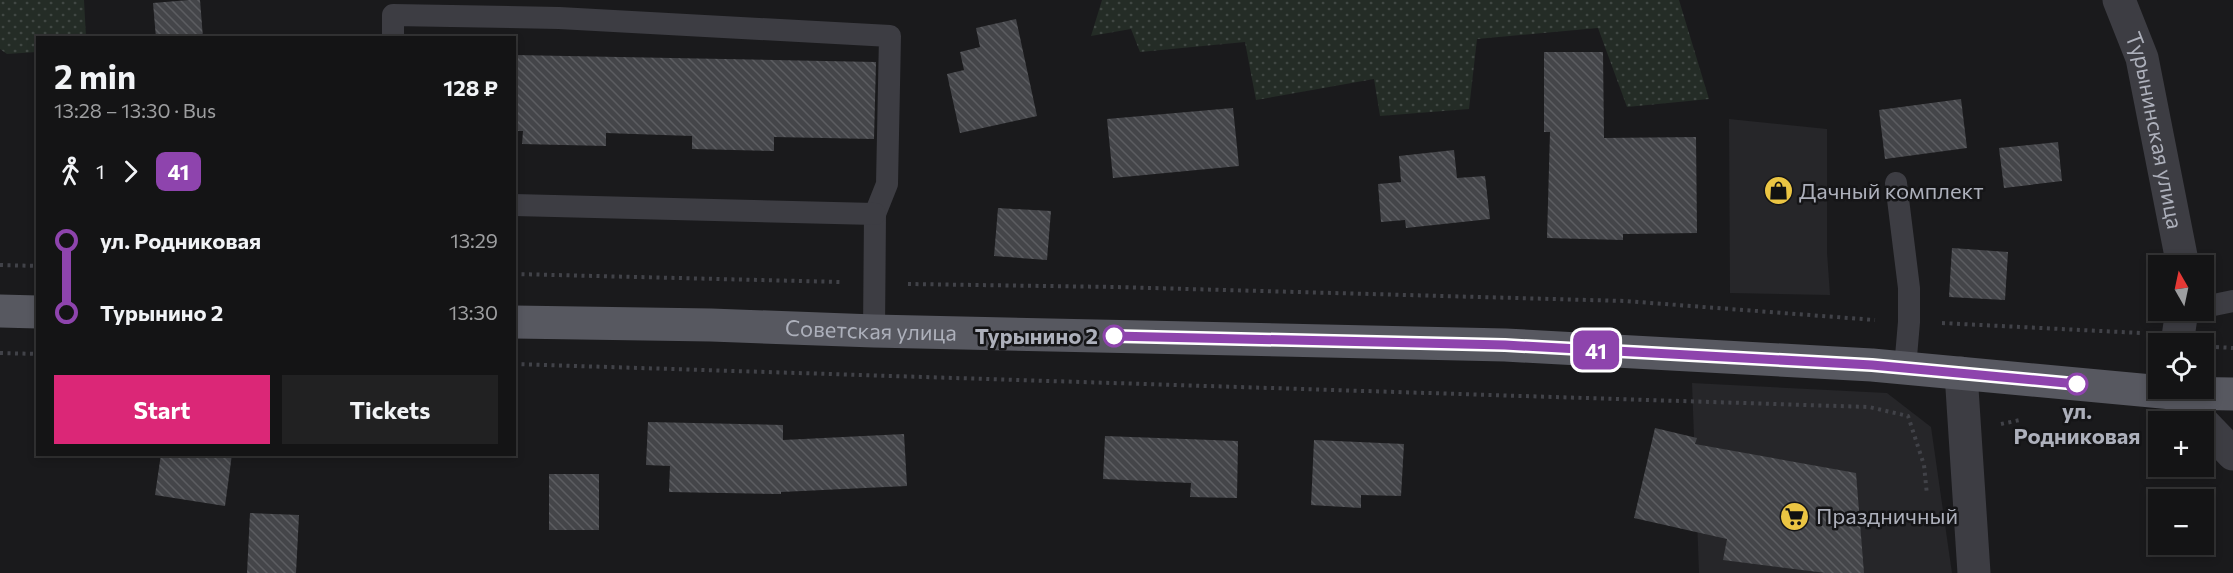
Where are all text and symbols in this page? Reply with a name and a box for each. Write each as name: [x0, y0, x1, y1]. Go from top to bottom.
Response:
street label: Турынинская улица: [2120, 28, 2189, 231]
text: 2 min: [54, 55, 136, 96]
text: 128 ₽: [443, 74, 498, 101]
text: 13:28 – 13:30 · Bus: [54, 98, 216, 122]
icon: walk: [54, 155, 87, 188]
icon: forward: [114, 155, 147, 188]
text: 1: [96, 159, 105, 183]
text: 41: [168, 159, 189, 184]
shop icon: Дачный комплект: [1762, 175, 1794, 207]
place label: Дачный комплект: [1799, 177, 1984, 204]
text: ул. Родниковая: [100, 227, 261, 254]
text: 13:29: [450, 228, 498, 252]
north arrow: [2148, 255, 2214, 321]
map controls: [2148, 255, 2214, 555]
text: Турынино 2: [100, 299, 223, 326]
text: 13:30: [449, 300, 498, 324]
street label: Советская улица: [785, 314, 957, 346]
place label: Турынино 2: [975, 322, 1098, 349]
marker: Турынино 2: [1103, 325, 1125, 347]
line badge: 41: [1569, 330, 1623, 370]
button: locate: [2148, 333, 2214, 399]
text: 41: [1585, 338, 1607, 363]
marker: ул. Родниковая: [2066, 373, 2088, 395]
button: Start: [54, 375, 270, 444]
button: Tickets: [282, 375, 498, 444]
place label: ул. Родниковая: [2014, 397, 2140, 449]
button: +: [2148, 411, 2214, 477]
button: −: [2148, 489, 2214, 555]
supermarket icon: Праздничный: [1779, 500, 1811, 532]
place label: Праздничный: [1816, 502, 1958, 529]

